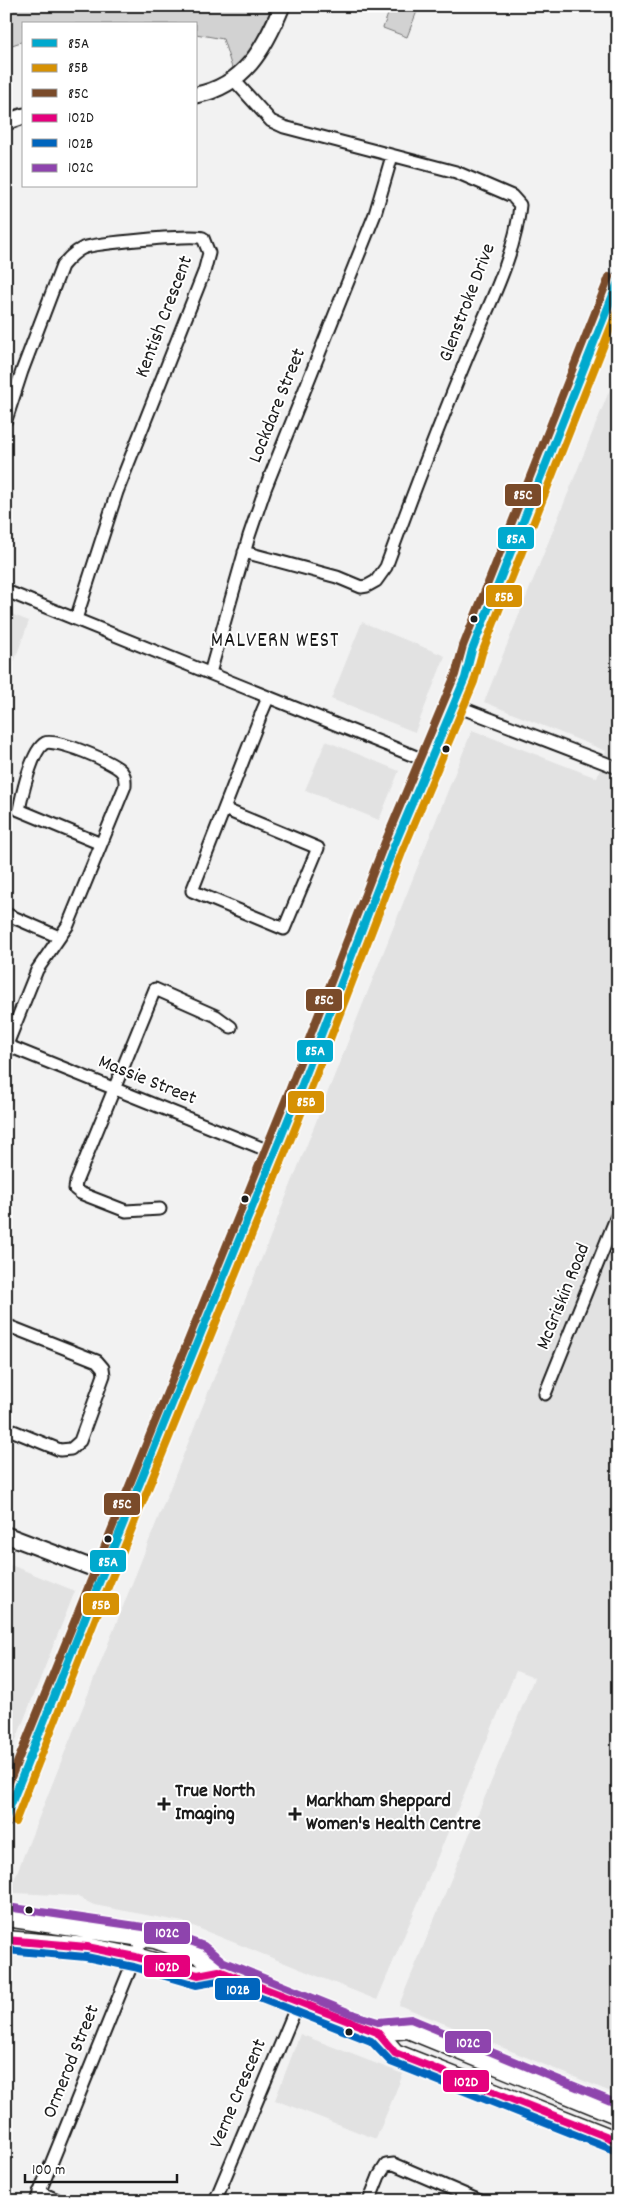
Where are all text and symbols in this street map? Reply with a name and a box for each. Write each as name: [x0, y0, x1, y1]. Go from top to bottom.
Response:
legend: [22, 22, 198, 188]
text: 85A: [68, 34, 89, 56]
text: 85B: [68, 58, 88, 80]
text: 85C: [68, 84, 88, 106]
text: 102D: [68, 108, 94, 130]
text: 102B: [68, 134, 93, 156]
text: 102C: [68, 158, 93, 180]
street label: Glenstroke Drive: [433, 239, 504, 366]
street label: Kentish Crescent: [129, 252, 201, 382]
street label: Lockdare Street: [242, 344, 314, 468]
line badge: 85C: [504, 483, 542, 507]
text: 85C: [513, 486, 533, 506]
line badge: 85A: [497, 526, 535, 550]
text: 85A: [506, 530, 526, 550]
line badge: 85B: [485, 584, 523, 608]
text: 85B: [495, 588, 514, 608]
unlabelled marker: [469, 614, 479, 624]
district label: MALVERN WEST: [211, 627, 339, 657]
unlabelled marker: [441, 744, 451, 754]
line badge: 85C: [305, 988, 343, 1012]
text: 85C: [314, 991, 334, 1011]
line badge: 85A: [296, 1039, 334, 1063]
text: 85A: [305, 1042, 325, 1062]
street label: Massie Street: [94, 1049, 200, 1113]
line badge: 85B: [287, 1090, 325, 1114]
text: 85B: [297, 1093, 316, 1113]
unlabelled marker: [240, 1194, 250, 1204]
street label: McGriskin Road: [530, 1240, 598, 1354]
line badge: 85C: [103, 1492, 141, 1516]
text: 85C: [112, 1495, 132, 1515]
unlabelled marker: [103, 1534, 113, 1544]
line badge: 85A: [89, 1549, 127, 1573]
text: 85A: [98, 1553, 118, 1573]
line badge: 85B: [82, 1592, 120, 1616]
text: 85B: [92, 1596, 111, 1616]
place label: True North Imaging: [175, 1778, 255, 1829]
place label: Markham Sheppard Women's Health Centre: [306, 1788, 481, 1839]
marker: True North Imaging: [157, 1797, 171, 1811]
marker: Markham Sheppard Women's Health Centre: [288, 1807, 302, 1821]
unlabelled marker: [24, 1905, 34, 1915]
line badge: 102C: [143, 1921, 191, 1945]
text: 102C: [155, 1924, 179, 1944]
line badge: 102D: [143, 1954, 191, 1978]
text: 102D: [155, 1958, 180, 1978]
line badge: 102B: [214, 1977, 261, 2001]
text: 102B: [226, 1981, 250, 2001]
street label: Ormerod Street: [36, 2001, 108, 2123]
unlabelled marker: [344, 2027, 354, 2037]
line badge: 102C: [444, 2030, 492, 2054]
text: 102C: [456, 2034, 480, 2054]
street label: Verne Crescent: [203, 2035, 275, 2153]
line badge: 102D: [442, 2069, 490, 2093]
text: 102D: [454, 2073, 479, 2093]
scale bar: [25, 2152, 178, 2184]
text: 100 m: [32, 2160, 65, 2182]

